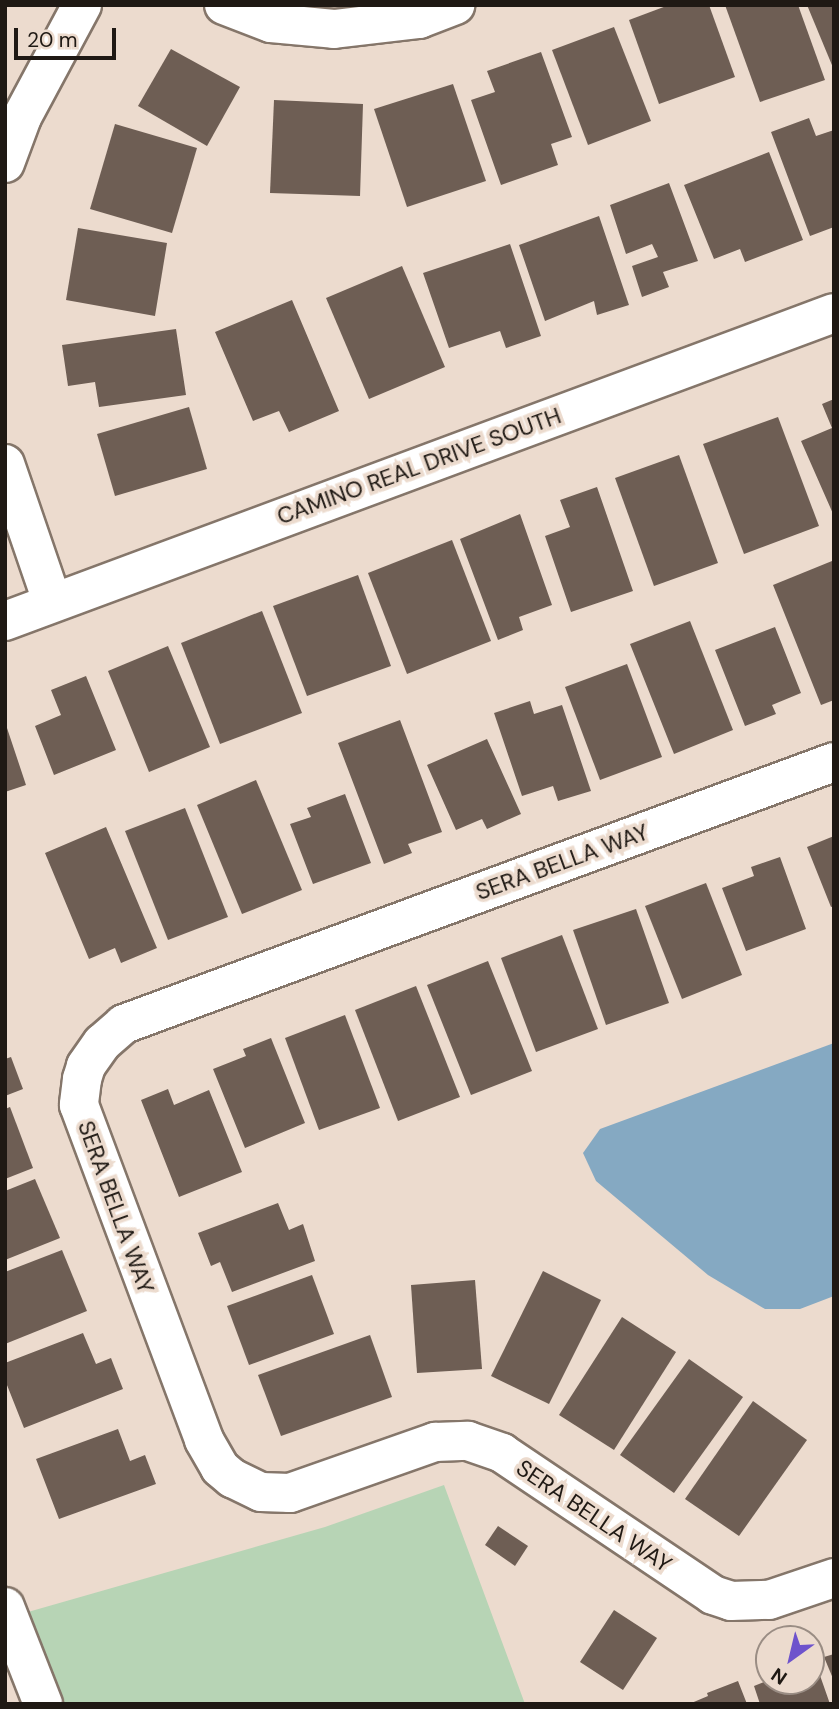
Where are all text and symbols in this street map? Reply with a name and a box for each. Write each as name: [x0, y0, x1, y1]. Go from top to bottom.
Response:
scale bar: [18, 14, 119, 58]
text: 20 m: [27, 26, 78, 54]
street label: CAMINO REAL DRIVE SOUTH: [273, 402, 565, 530]
street label: SERA BELLA WAY: [472, 818, 652, 906]
street label: SERA BELLA WAY: [72, 1117, 160, 1297]
street label: SERA BELLA WAY: [511, 1454, 677, 1578]
north arrow: [755, 1625, 825, 1695]
text: N: [766, 1662, 792, 1690]

